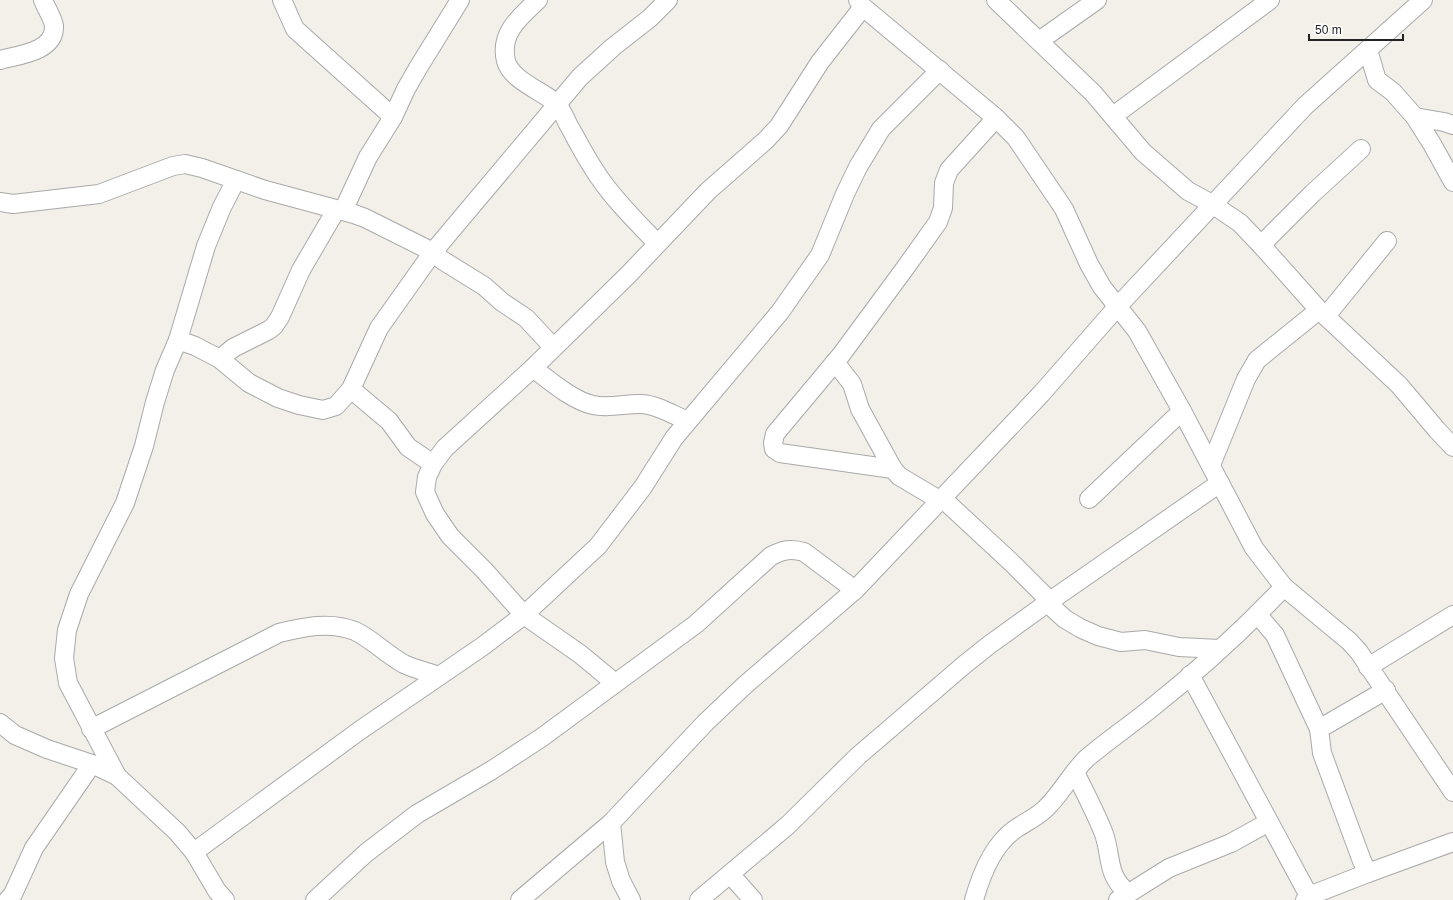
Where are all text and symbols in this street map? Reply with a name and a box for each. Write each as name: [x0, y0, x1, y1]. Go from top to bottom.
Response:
scale bar: [1309, 16, 1403, 42]
text: 50 m: [1315, 23, 1342, 37]

